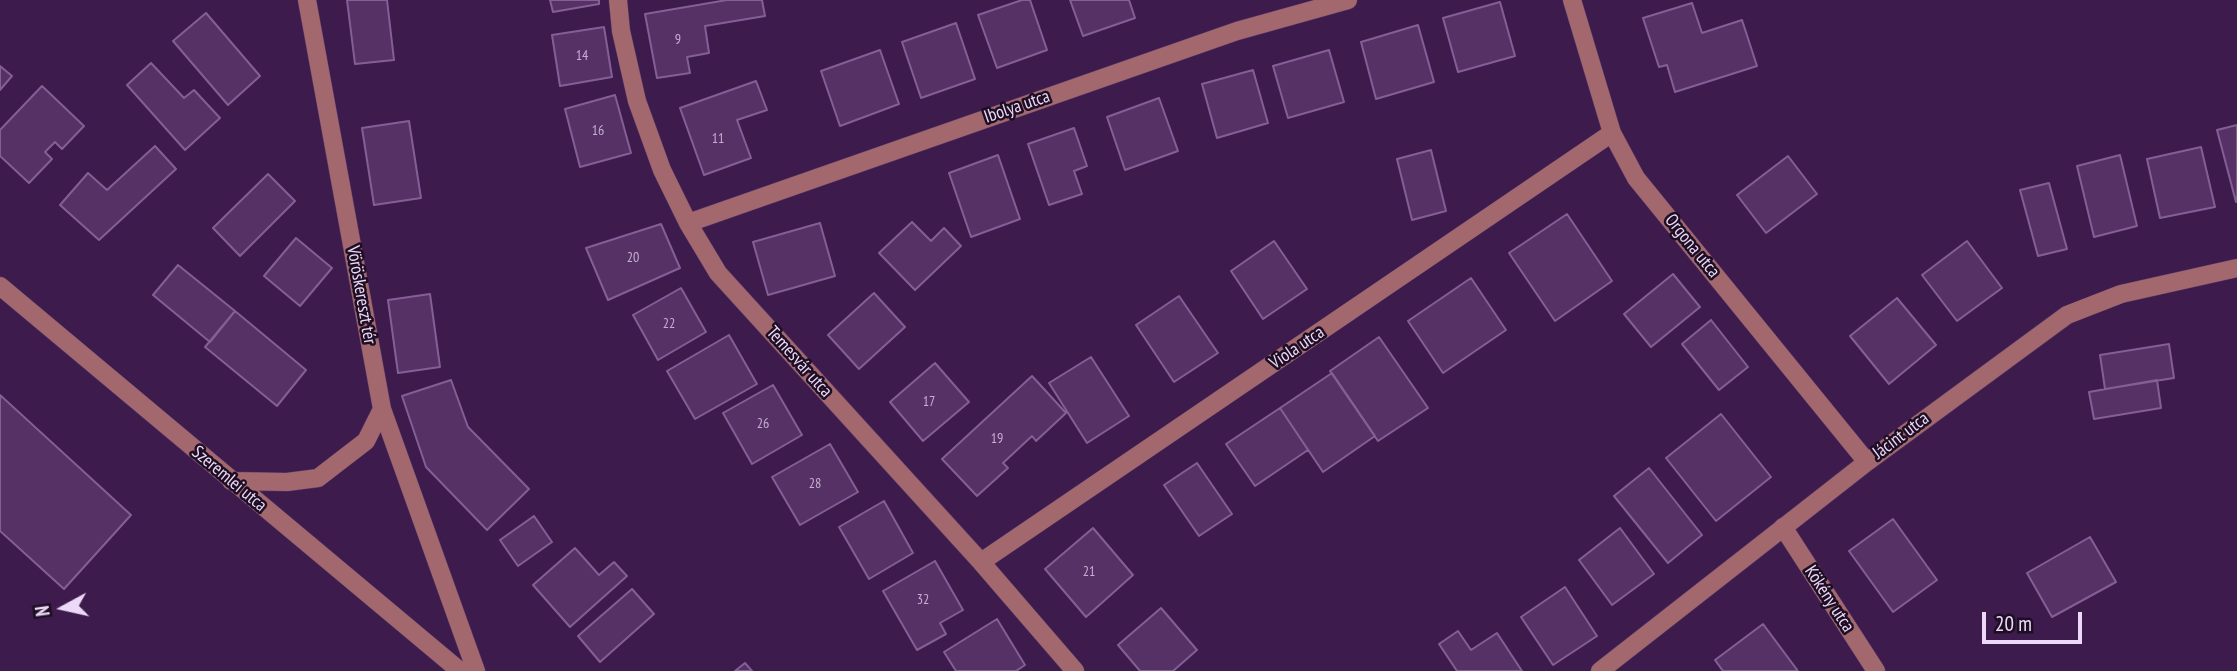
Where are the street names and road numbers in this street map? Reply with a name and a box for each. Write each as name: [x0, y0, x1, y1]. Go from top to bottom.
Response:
street label: Ibolya utca: [981, 86, 1053, 128]
street label: Orgona utca: [1660, 210, 1724, 282]
street label: Vöröskereszt tér: [342, 244, 380, 346]
street label: Temesvár utca: [762, 322, 836, 402]
street label: Viola utca: [1265, 322, 1329, 374]
street label: Jácint utca: [1869, 408, 1933, 464]
street label: Szeremlei utca: [187, 441, 271, 517]
street label: Kökény utca: [1800, 562, 1858, 636]

